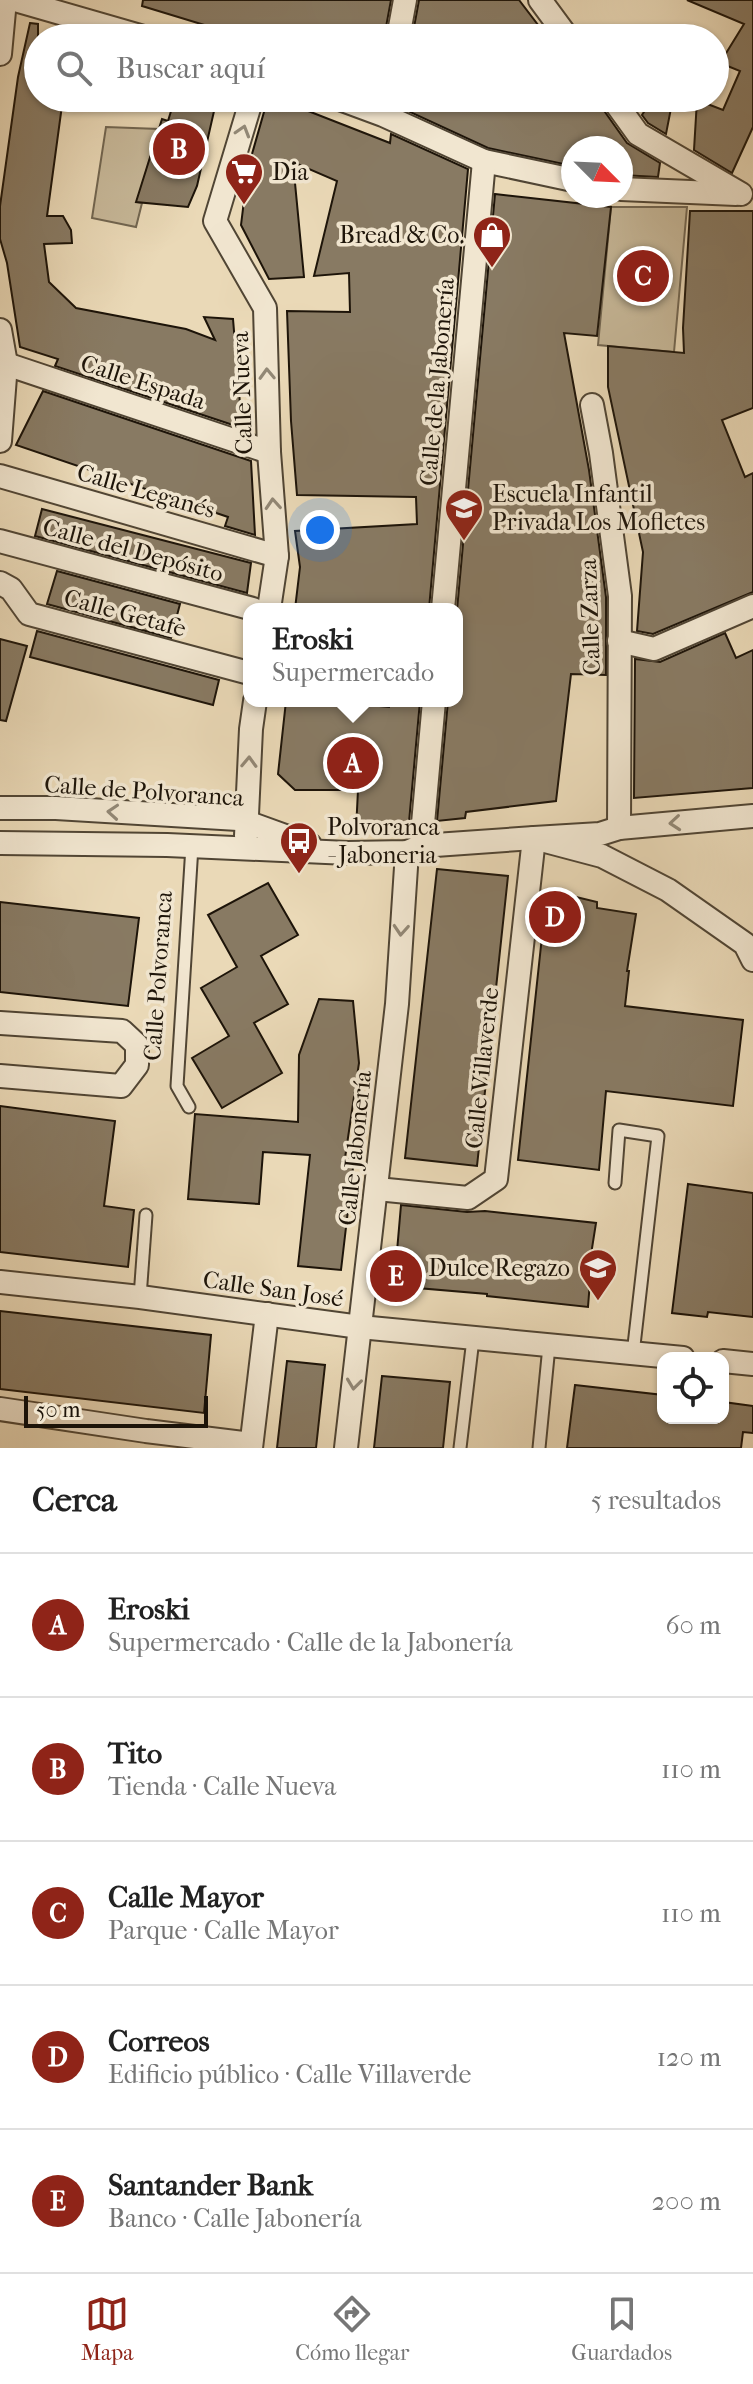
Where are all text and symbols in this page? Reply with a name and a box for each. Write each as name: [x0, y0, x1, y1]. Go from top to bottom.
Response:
search box: [24, 24, 729, 112]
icon: search: [52, 46, 96, 90]
text: Buscar aquí: [116, 51, 265, 86]
pin: B: [153, 119, 205, 179]
one-way arrow: [233, 124, 249, 138]
north arrow: [561, 136, 633, 208]
supermarket icon: Dia: [223, 151, 265, 206]
place label: Dia: [272, 158, 309, 186]
shop icon: Bread & Co.: [471, 214, 513, 269]
place label: Bread & Co.: [339, 221, 464, 249]
pin: C: [617, 246, 669, 306]
street label: Calle de la Jabonería: [414, 276, 460, 487]
street label: Calle Nueva: [226, 330, 258, 455]
street label: Calle Espada: [77, 349, 210, 416]
one-way arrow: [259, 367, 276, 380]
street label: Calle Leganés: [74, 458, 218, 524]
place label: Escuela Infantil Privada Los Mofletes: [492, 480, 705, 536]
school or university icon: Escuela Infantil Privada Los Mofletes: [443, 487, 485, 542]
one-way arrow: [265, 497, 282, 510]
your location: [300, 510, 340, 550]
street label: Calle del Depósito: [40, 512, 226, 588]
street label: Calle Zarza: [574, 557, 606, 676]
street label: Calle Getafe: [61, 583, 189, 643]
popup: [243, 603, 463, 707]
text: Eroski: [272, 622, 353, 657]
text: Supermercado: [272, 657, 434, 688]
pin: A: [327, 733, 379, 793]
one-way arrow: [241, 755, 258, 768]
street label: Calle de Polvoranca: [43, 770, 246, 812]
one-way arrow: [106, 803, 119, 820]
place label: Polvoranca - Jaboneria: [327, 813, 440, 869]
one-way arrow: [668, 814, 681, 831]
bus stop icon: Polvoranca - Jaboneria: [278, 820, 320, 875]
pin: D: [529, 887, 581, 947]
street label: Calle Polvoranca: [138, 889, 178, 1062]
one-way arrow: [393, 924, 410, 937]
street label: Calle Villaverde: [460, 986, 504, 1150]
street label: Calle Jabonería: [333, 1068, 377, 1227]
pin: E: [370, 1246, 422, 1306]
school or university icon: Dulce Regazo: [577, 1247, 619, 1302]
place label: Dulce Regazo: [428, 1254, 570, 1282]
street label: Calle San José: [201, 1265, 345, 1313]
map controls: [657, 1352, 729, 1424]
button: locate: [657, 1352, 729, 1424]
one-way arrow: [345, 1377, 362, 1390]
scale bar: [24, 1392, 208, 1428]
text: 50 m: [36, 1397, 81, 1423]
text: Cerca: [32, 1480, 117, 1520]
text: 5 resultados: [591, 1485, 721, 1516]
text: Eroski: [108, 1592, 190, 1627]
text: A: [50, 1610, 66, 1641]
text: 60 m: [665, 1610, 721, 1641]
text: Supermercado · Calle de la Jabonería: [108, 1627, 513, 1658]
text: Tito: [108, 1736, 162, 1771]
text: B: [50, 1754, 66, 1785]
text: 110 m: [661, 1754, 721, 1785]
text: Tienda · Calle Nueva: [108, 1771, 336, 1802]
text: Calle Mayor: [108, 1880, 264, 1915]
text: C: [49, 1898, 67, 1929]
text: 110 m: [661, 1898, 721, 1929]
text: Parque · Calle Mayor: [108, 1915, 339, 1946]
text: Correos: [108, 2024, 210, 2059]
text: D: [48, 2042, 68, 2073]
text: 120 m: [657, 2042, 721, 2073]
text: Edificio público · Calle Villaverde: [108, 2059, 471, 2090]
text: Santander Bank: [108, 2168, 313, 2203]
text: E: [50, 2186, 66, 2217]
text: 200 m: [652, 2186, 721, 2217]
text: Banco · Calle Jabonería: [108, 2203, 362, 2234]
tab: Mapa: [81, 2292, 133, 2366]
tab: Cómo llegar: [295, 2292, 409, 2366]
tab: Guardados: [571, 2292, 672, 2366]

